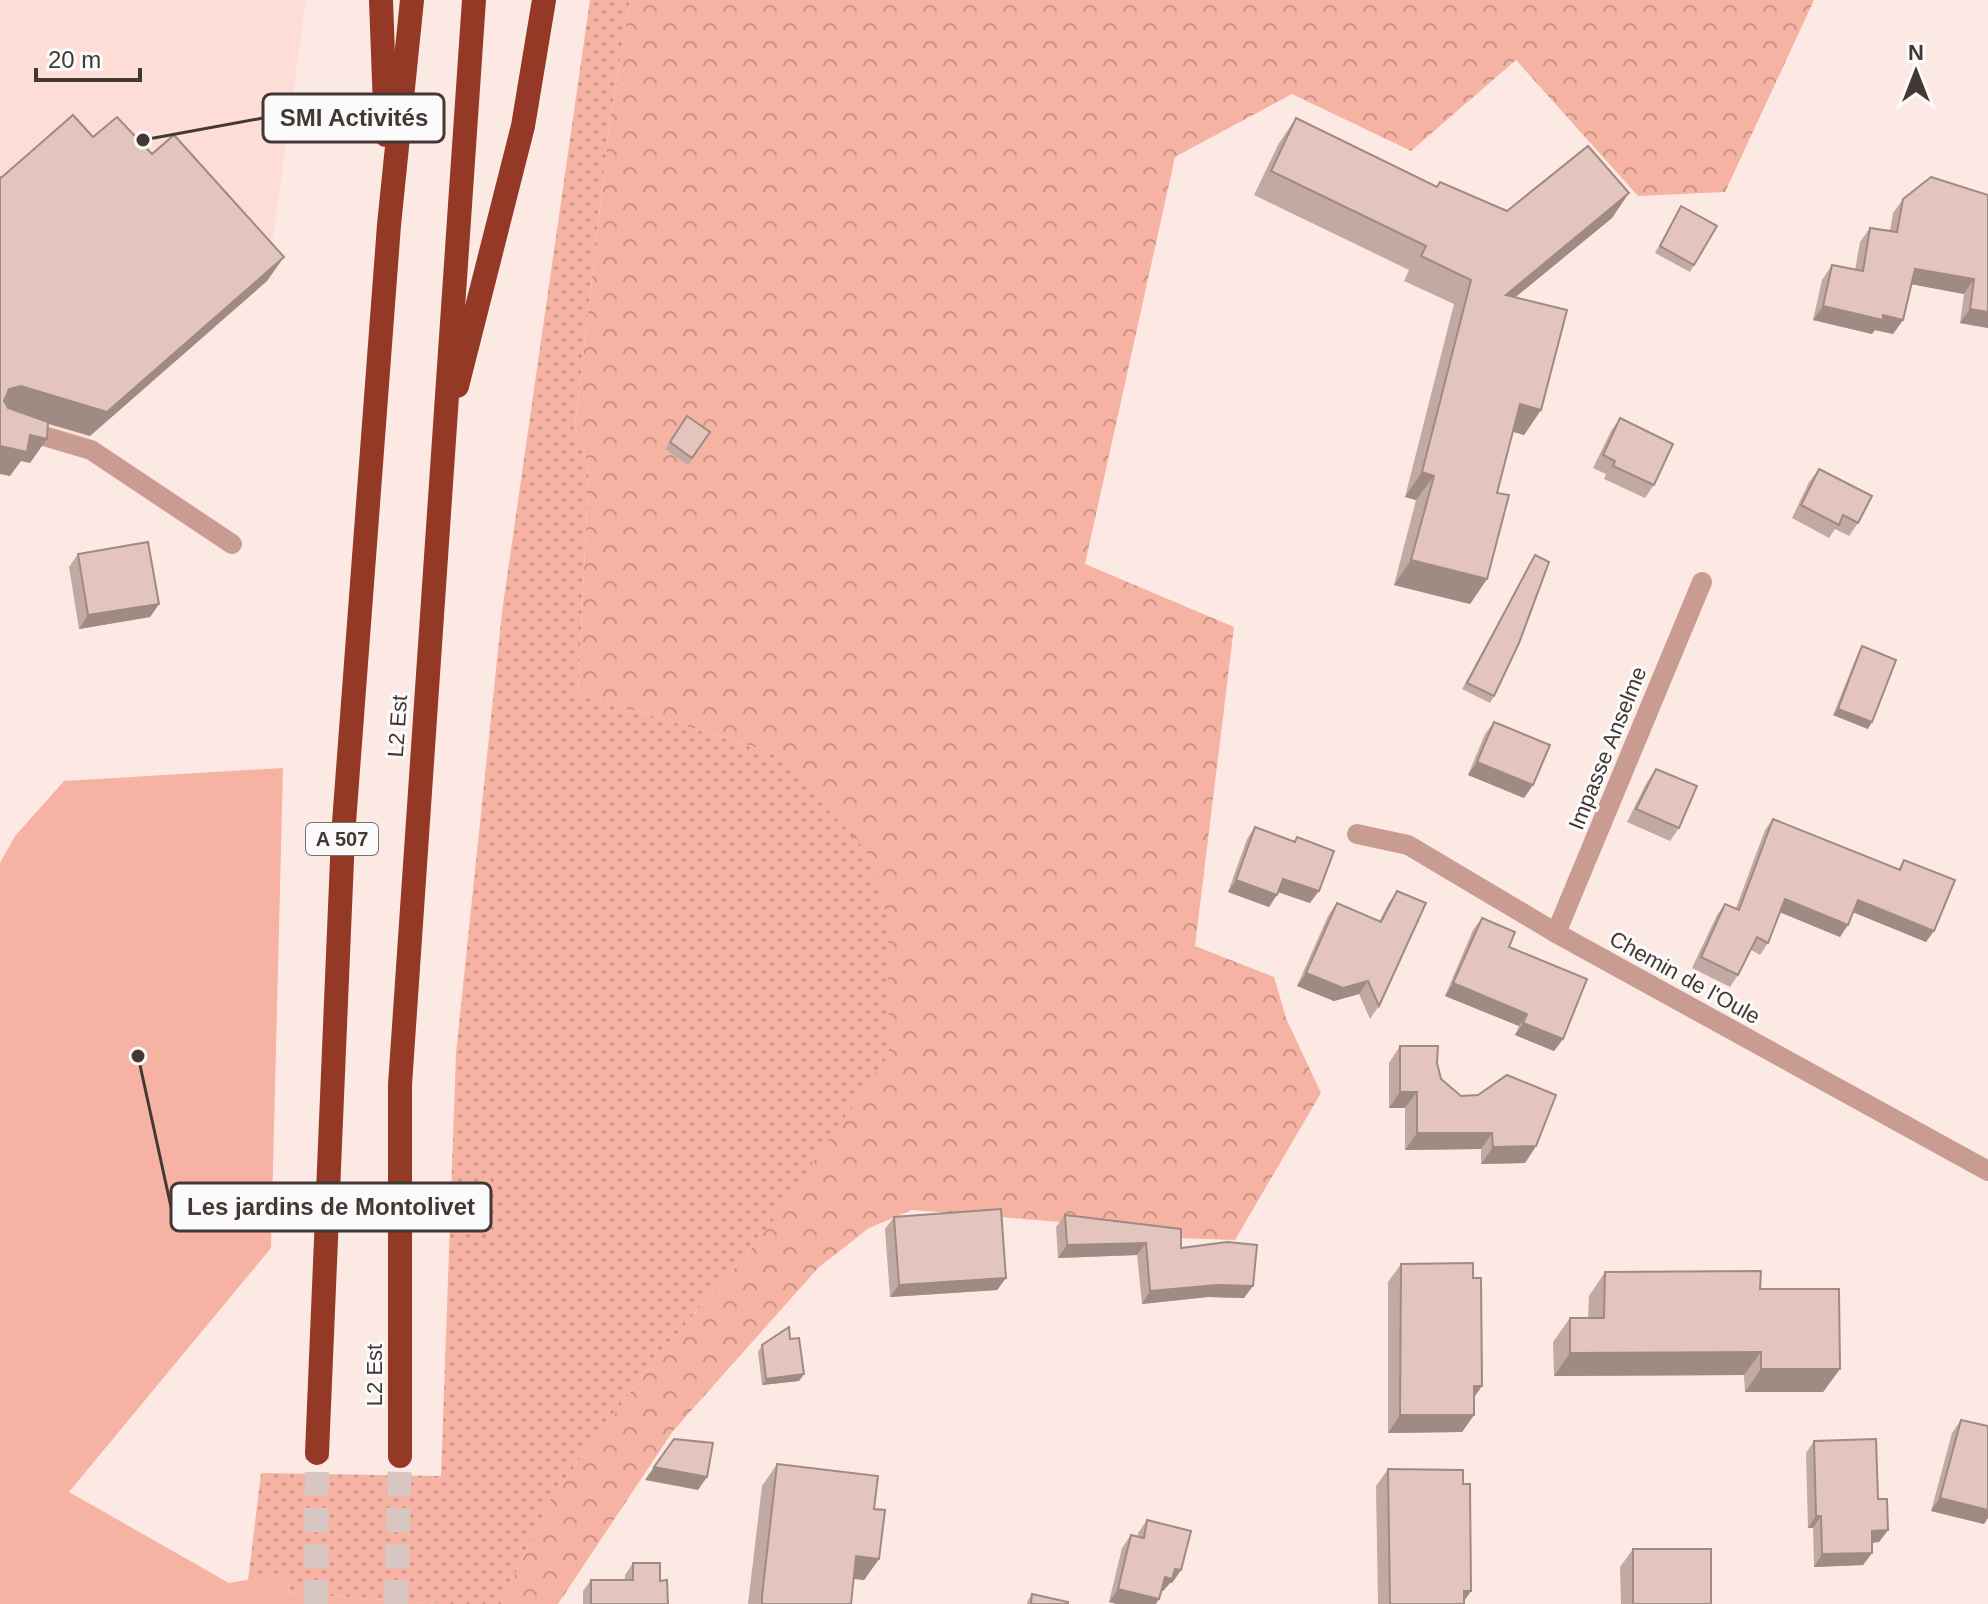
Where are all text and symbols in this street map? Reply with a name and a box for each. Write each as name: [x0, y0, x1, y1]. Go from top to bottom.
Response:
scale bar: [36, 32, 140, 82]
north arrow: [1876, 32, 1956, 112]
text: N: [1908, 40, 1924, 65]
text: 20 m: [48, 46, 101, 73]
callout: SMI Activités: [263, 94, 444, 142]
text: SMI Activités: [280, 104, 428, 131]
street label: Impasse Anselme: [1563, 663, 1652, 833]
street label: L2 Est: [383, 694, 412, 758]
road number: A 507: [306, 823, 378, 855]
street label: Chemin de l'Oule: [1605, 926, 1764, 1029]
callout: Les jardins de Montolivet: [171, 1183, 491, 1231]
text: Les jardins de Montolivet: [187, 1193, 475, 1220]
street label: L2 Est: [362, 1344, 387, 1406]

